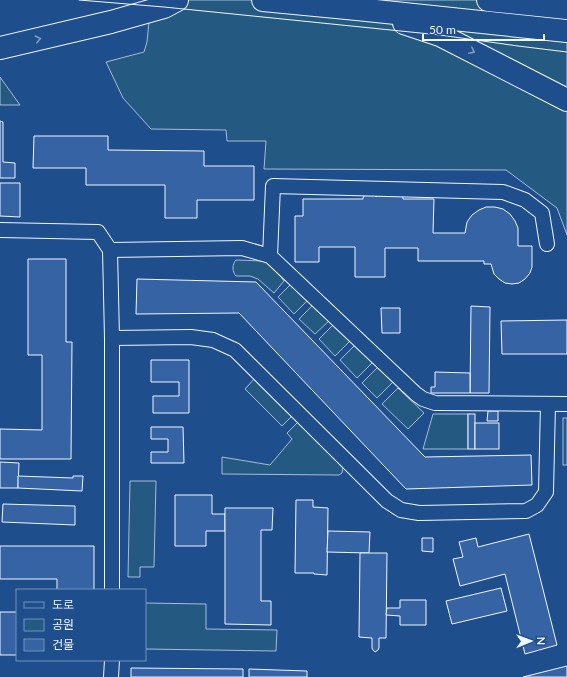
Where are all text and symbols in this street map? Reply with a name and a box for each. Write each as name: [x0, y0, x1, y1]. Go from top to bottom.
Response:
scale bar: [423, 16, 544, 42]
text: 50 m: [429, 22, 456, 37]
one-way arrow: [35, 35, 41, 43]
one-way arrow: [468, 46, 475, 54]
legend: [16, 589, 146, 661]
text: 도로: [52, 597, 74, 612]
text: 공원: [52, 617, 74, 632]
north arrow: [511, 621, 551, 661]
text: N: [535, 636, 548, 645]
text: 건물: [52, 637, 74, 652]

